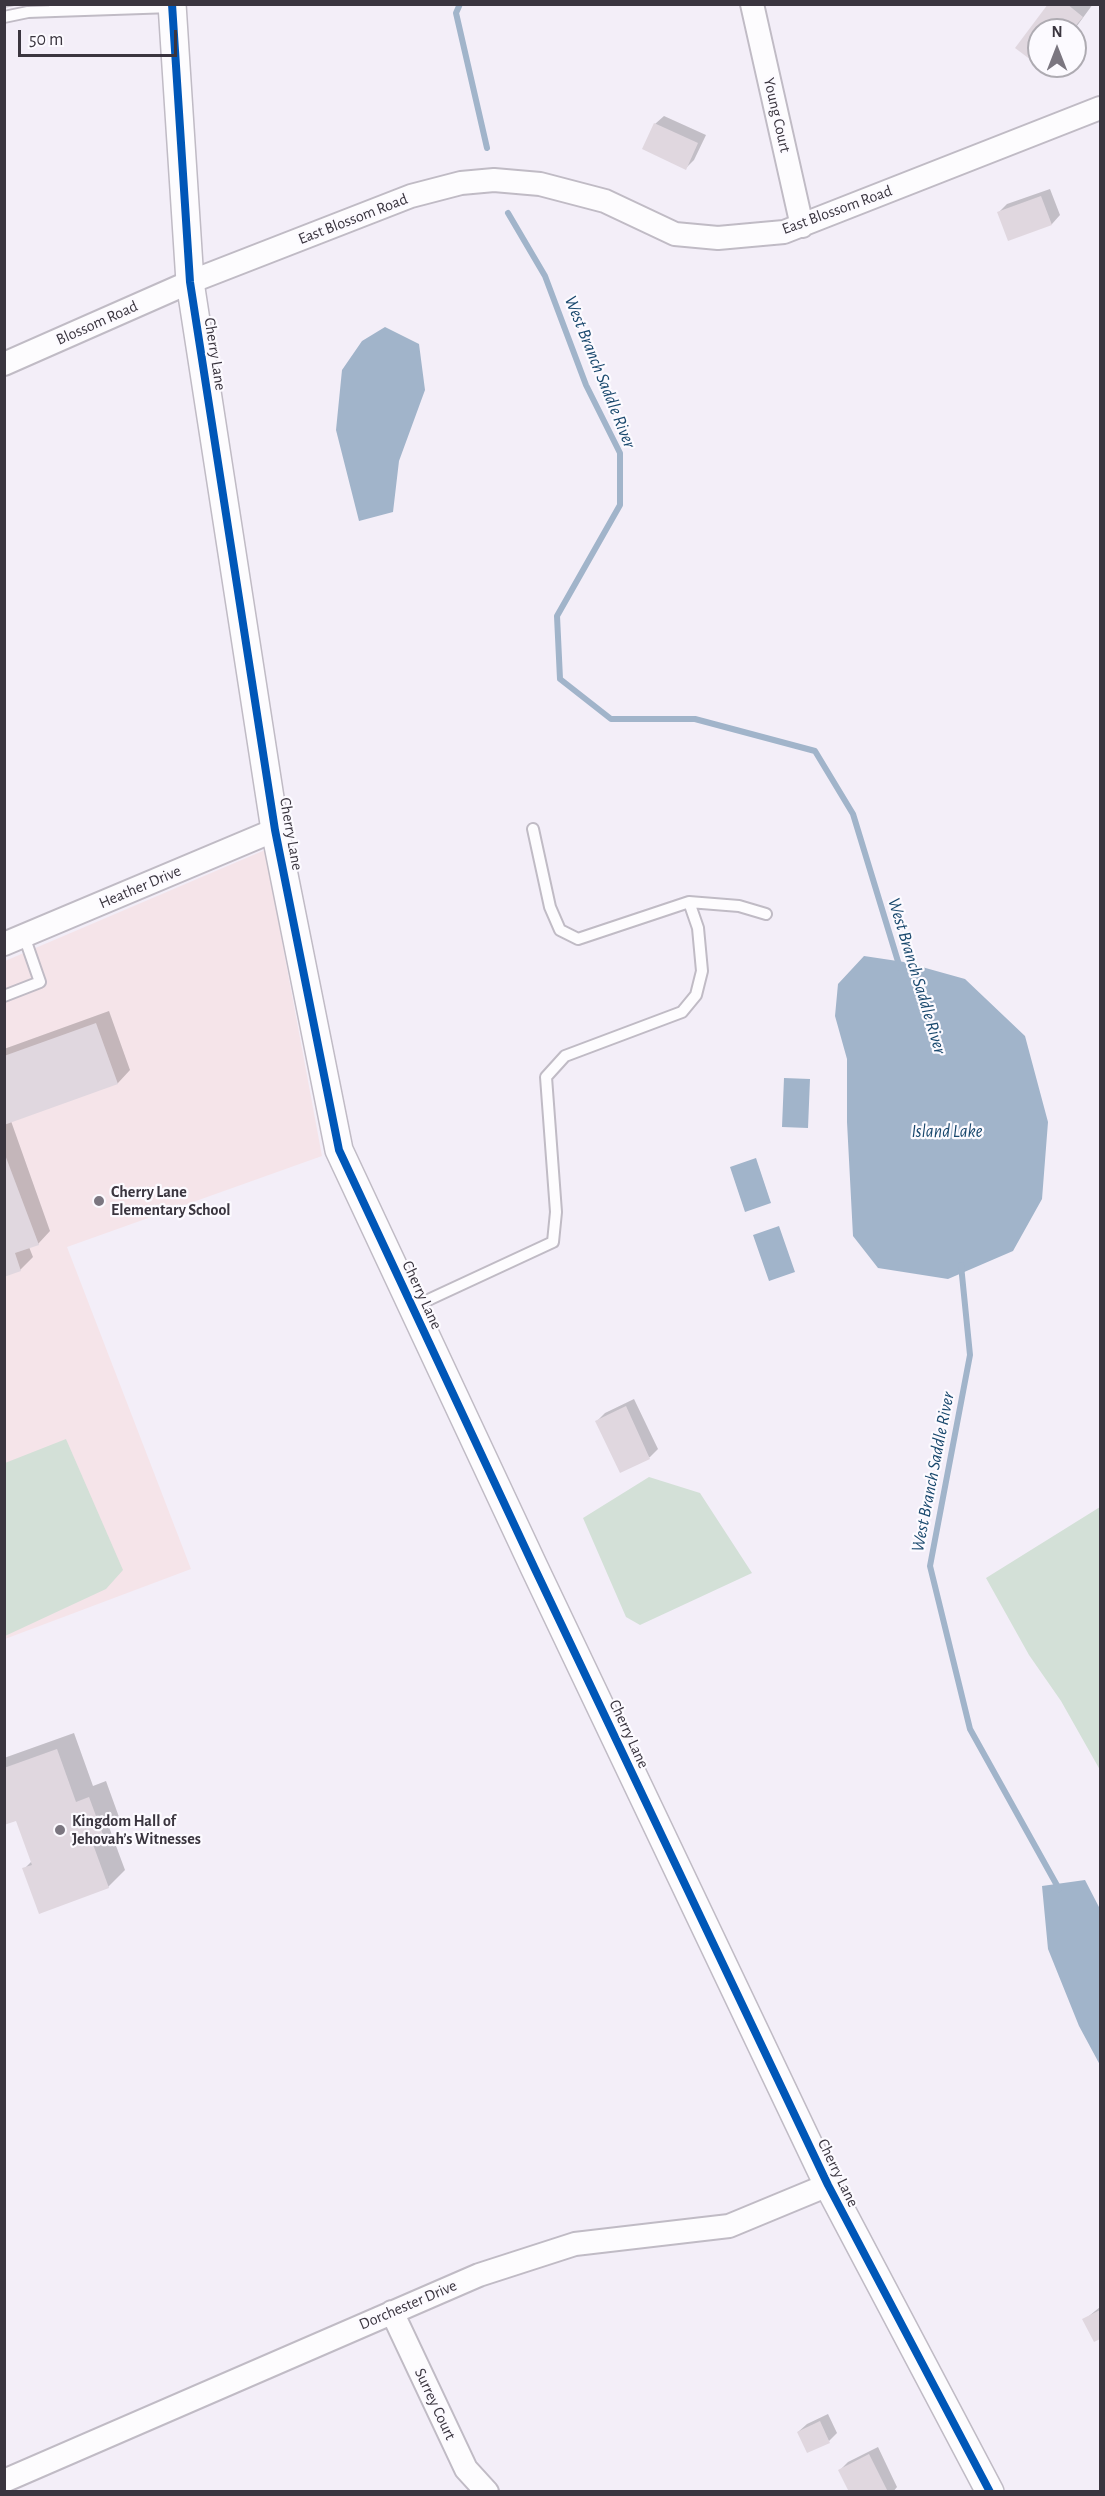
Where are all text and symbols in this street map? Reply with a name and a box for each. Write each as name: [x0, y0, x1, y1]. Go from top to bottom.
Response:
scale bar: [21, 18, 180, 56]
north arrow: [1027, 18, 1087, 78]
text: N: [1051, 24, 1063, 40]
text: 50 m: [29, 31, 63, 49]
street label: Young Court: [759, 76, 795, 154]
street label: East Blossom Road: [779, 181, 895, 239]
street label: East Blossom Road: [296, 189, 410, 249]
water label: West Branch Saddle River: [560, 293, 640, 451]
street label: Blossom Road: [53, 296, 141, 350]
street label: Cherry Lane: [200, 316, 230, 392]
street label: Cherry Lane: [275, 796, 307, 872]
street label: Heather Drive: [96, 861, 184, 913]
water label: West Branch Saddle River: [883, 895, 951, 1057]
water label: Island Lake: [911, 1121, 983, 1143]
place label: Cherry Lane Elementary School: [111, 1182, 231, 1220]
marker: Cherry Lane Elementary School: [92, 1194, 106, 1208]
street label: Cherry Lane: [398, 1258, 446, 1332]
water label: West Branch Saddle River: [907, 1390, 959, 1554]
street label: Cherry Lane: [605, 1697, 653, 1771]
place label: Kingdom Hall of Jehovah’s Witnesses: [72, 1811, 201, 1849]
marker: Kingdom Hall of Jehovah’s Witnesses: [53, 1823, 67, 1837]
street label: Cherry Lane: [813, 2136, 863, 2210]
street label: Dorchester Drive: [356, 2276, 460, 2334]
street label: Surrey Court: [410, 2365, 460, 2443]

